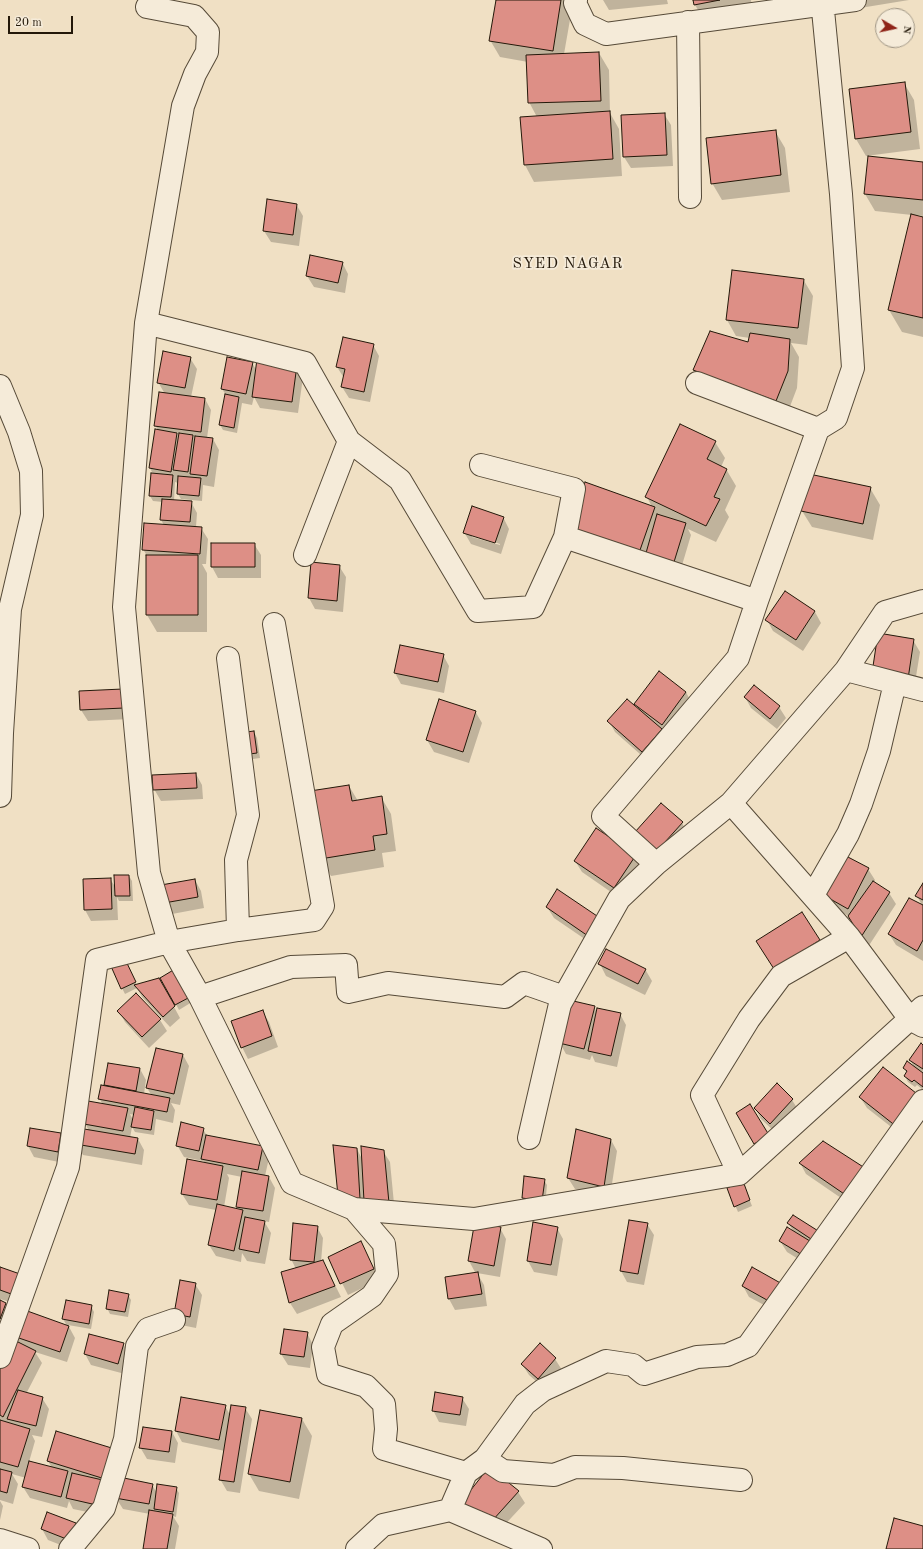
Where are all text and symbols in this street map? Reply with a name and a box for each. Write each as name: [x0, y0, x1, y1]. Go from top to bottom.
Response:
scale bar: [10, 8, 75, 34]
north arrow: [875, 8, 915, 48]
text: 20 m: [15, 17, 42, 29]
text: N: [900, 25, 912, 35]
district label: SYED NAGAR: [513, 255, 623, 273]

